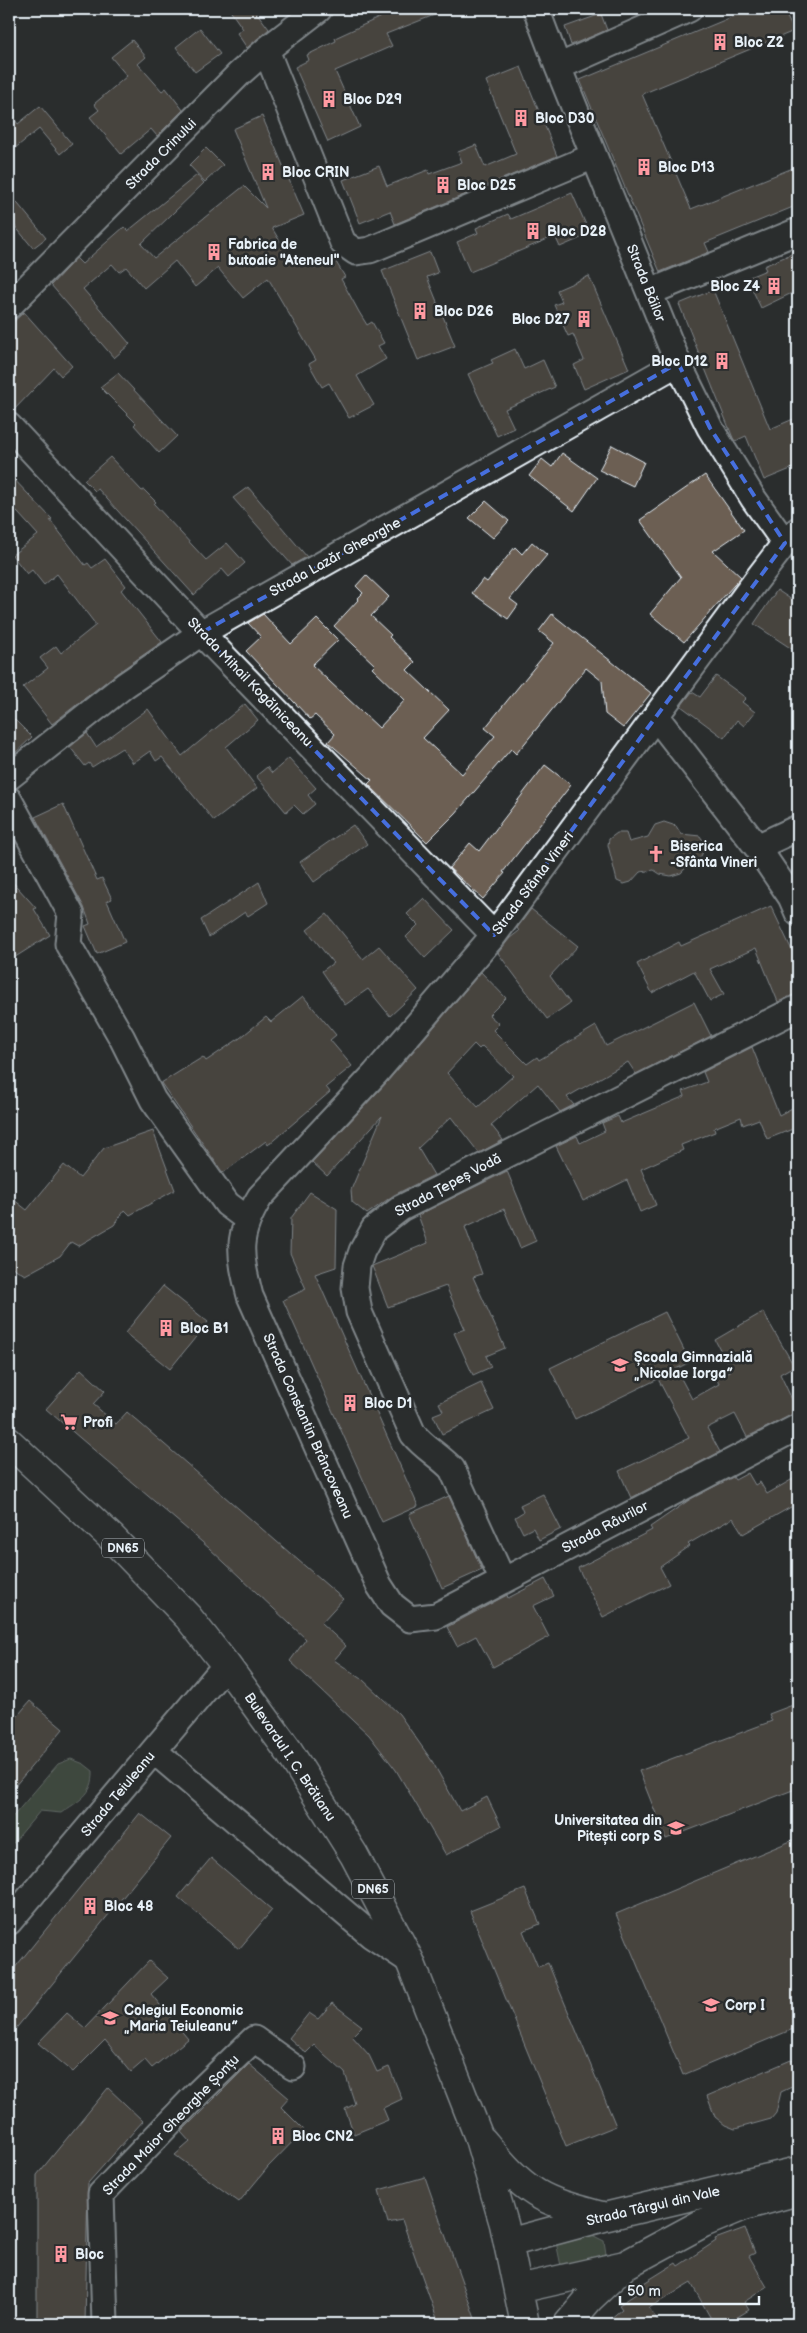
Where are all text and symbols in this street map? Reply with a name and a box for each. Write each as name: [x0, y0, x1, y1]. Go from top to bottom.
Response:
building icon: Bloc Z2: [710, 32, 730, 52]
place label: Bloc Z2: [734, 34, 784, 51]
building icon: Bloc D29: [319, 89, 339, 109]
place label: Bloc D29: [343, 91, 402, 108]
building icon: Bloc D30: [511, 108, 531, 128]
place label: Bloc D30: [535, 110, 595, 127]
street label: Strada Crinului: [122, 115, 200, 193]
building icon: Bloc D13: [634, 157, 654, 177]
place label: Bloc D13: [658, 159, 715, 176]
building icon: Bloc CRIN: [258, 162, 278, 182]
place label: Bloc CRIN: [282, 164, 350, 181]
building icon: Bloc D25: [433, 175, 453, 195]
place label: Bloc D25: [457, 177, 516, 194]
building icon: Bloc D28: [523, 221, 543, 241]
place label: Bloc D28: [547, 223, 606, 240]
place label: Fabrica de butoaie "Ateneul": [228, 236, 340, 269]
building icon: Fabrica de butoaie "Ateneul": [204, 242, 224, 262]
street label: Strada Băilor: [623, 242, 670, 325]
building icon: Bloc Z4: [764, 276, 784, 296]
place label: Bloc Z4: [710, 278, 761, 295]
building icon: Bloc D26: [410, 301, 430, 321]
place label: Bloc D26: [434, 303, 493, 320]
building icon: Bloc D27: [574, 309, 594, 329]
place label: Bloc D27: [512, 311, 570, 328]
building icon: Bloc D12: [712, 351, 732, 371]
place label: Bloc D12: [651, 353, 709, 370]
street label: Strada Lazăr Gheorghe: [266, 514, 404, 600]
street label: Strada Mihail Kogălniceanu: [184, 614, 316, 750]
street label: Strada Sfânta Vineri: [489, 828, 577, 938]
place label: Biserica -Sfânta Vineri: [670, 838, 757, 871]
church icon: Biserica -Sfânta Vineri: [646, 844, 666, 864]
street label: Strada Țepeș Vodă: [392, 1150, 504, 1220]
building icon: Bloc B1: [156, 1318, 176, 1338]
place label: Bloc B1: [180, 1320, 229, 1337]
street label: Strada Constantin Brâncoveanu: [259, 1331, 357, 1521]
place label: Școala Gimnazială „Nicolae Iorga”: [634, 1349, 753, 1382]
school or university icon: Școala Gimnazială „Nicolae Iorga”: [610, 1355, 630, 1375]
building icon: Bloc D1: [340, 1393, 360, 1413]
place label: Bloc D1: [364, 1395, 412, 1412]
supermarket icon: Profi: [59, 1412, 79, 1432]
place label: Profi: [83, 1414, 113, 1431]
street label: Strada Râurilor: [559, 1497, 652, 1557]
road number: DN65: [102, 1539, 144, 1558]
street label: Bulevardul I. C. Brătianu: [241, 1690, 339, 1824]
street label: Strada Teiuleanu: [77, 1748, 159, 1840]
place label: Universitatea din Pitești corp S: [554, 1812, 662, 1845]
school or university icon: Universitatea din Pitești corp S: [666, 1818, 686, 1838]
road number: DN65: [352, 1880, 394, 1898]
building icon: Bloc 48: [80, 1896, 100, 1916]
place label: Bloc 48: [104, 1898, 153, 1915]
school or university icon: Corp I: [701, 1995, 721, 2015]
place label: Corp I: [725, 1997, 765, 2014]
place label: Colegiul Economic „Maria Teiuleanu”: [124, 2002, 244, 2035]
school or university icon: Colegiul Economic „Maria Teiuleanu”: [100, 2008, 120, 2028]
street label: Strada Maior Gheorghe Șonțu: [99, 2051, 243, 2199]
building icon: Bloc CN2: [268, 2126, 288, 2146]
place label: Bloc CN2: [292, 2128, 354, 2145]
street label: Strada Târgul din Vale: [585, 2182, 721, 2230]
building icon: Bloc: [51, 2244, 71, 2264]
place label: Bloc: [75, 2246, 104, 2263]
scale bar: [620, 2273, 758, 2305]
text: 50 m: [627, 2282, 661, 2301]

